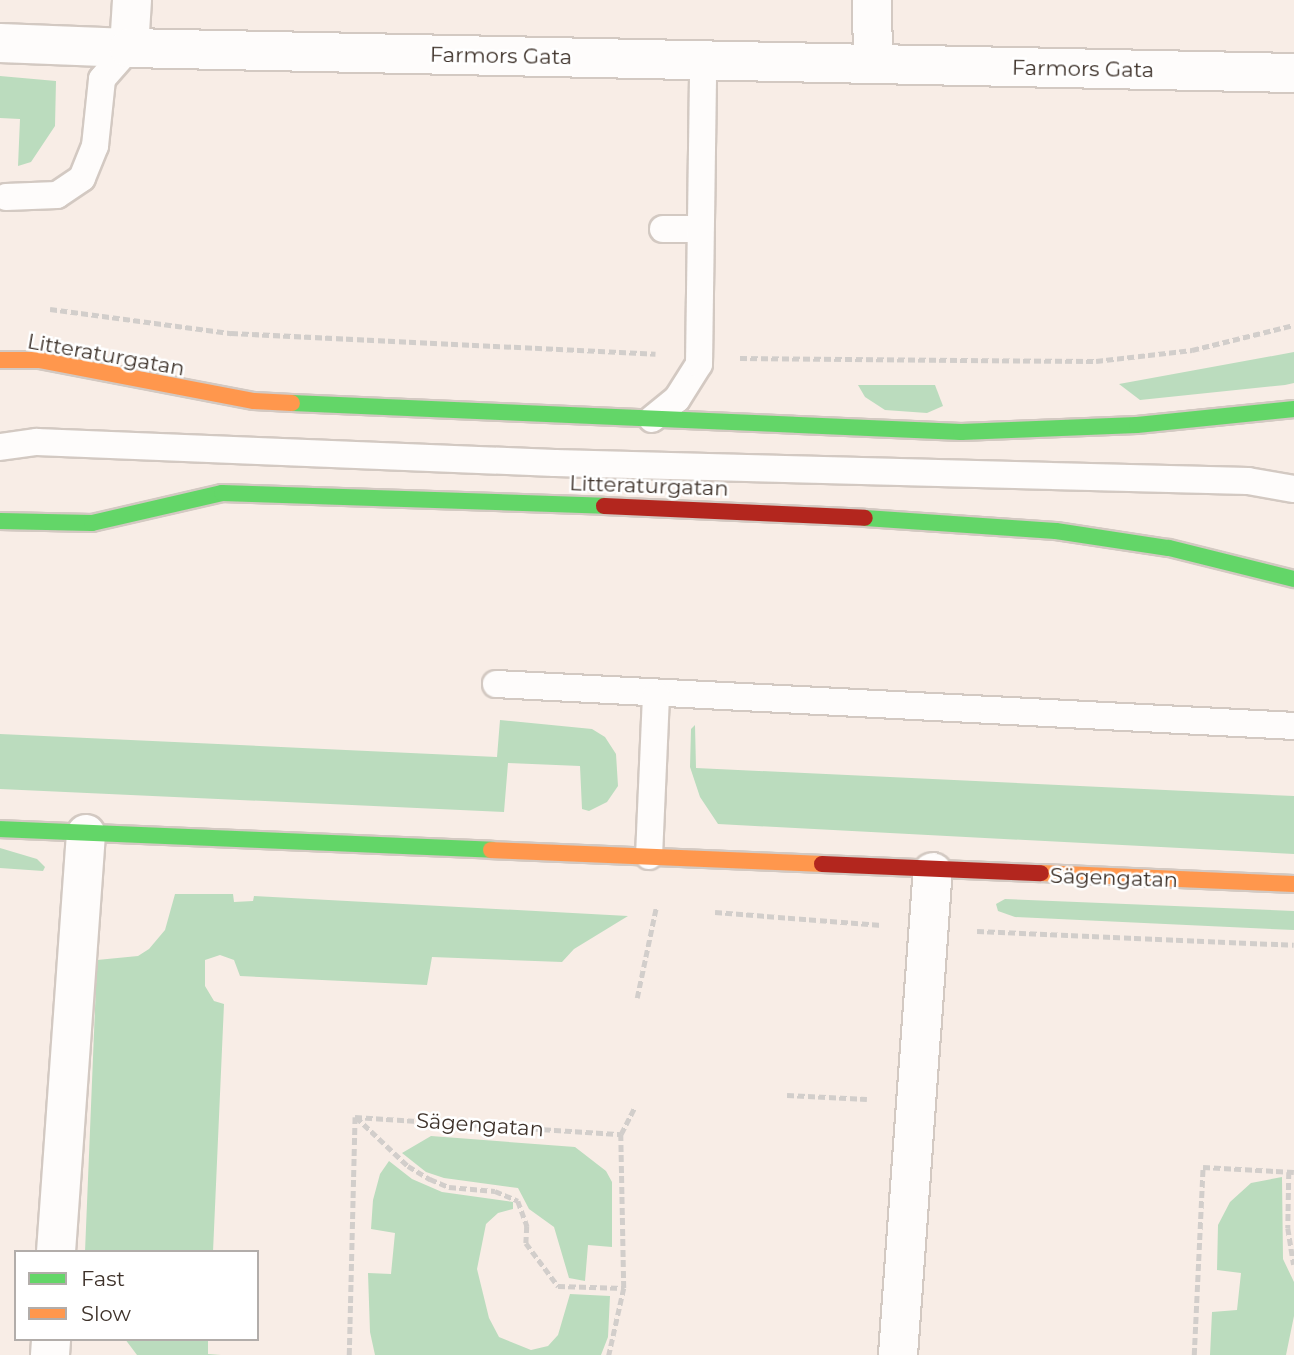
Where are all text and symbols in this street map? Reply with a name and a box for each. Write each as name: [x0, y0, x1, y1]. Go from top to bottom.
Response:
street label: Farmors Gata: [430, 42, 572, 70]
street label: Farmors Gata: [1012, 55, 1154, 83]
street label: Litteraturgatan: [25, 329, 187, 381]
street label: Litteraturgatan: [569, 471, 729, 501]
street label: Sägengatan: [1050, 863, 1178, 893]
street label: Sägengatan: [415, 1108, 545, 1142]
legend: [14, 1250, 259, 1341]
text: Fast: [81, 1266, 125, 1291]
text: Slow: [81, 1301, 131, 1326]

